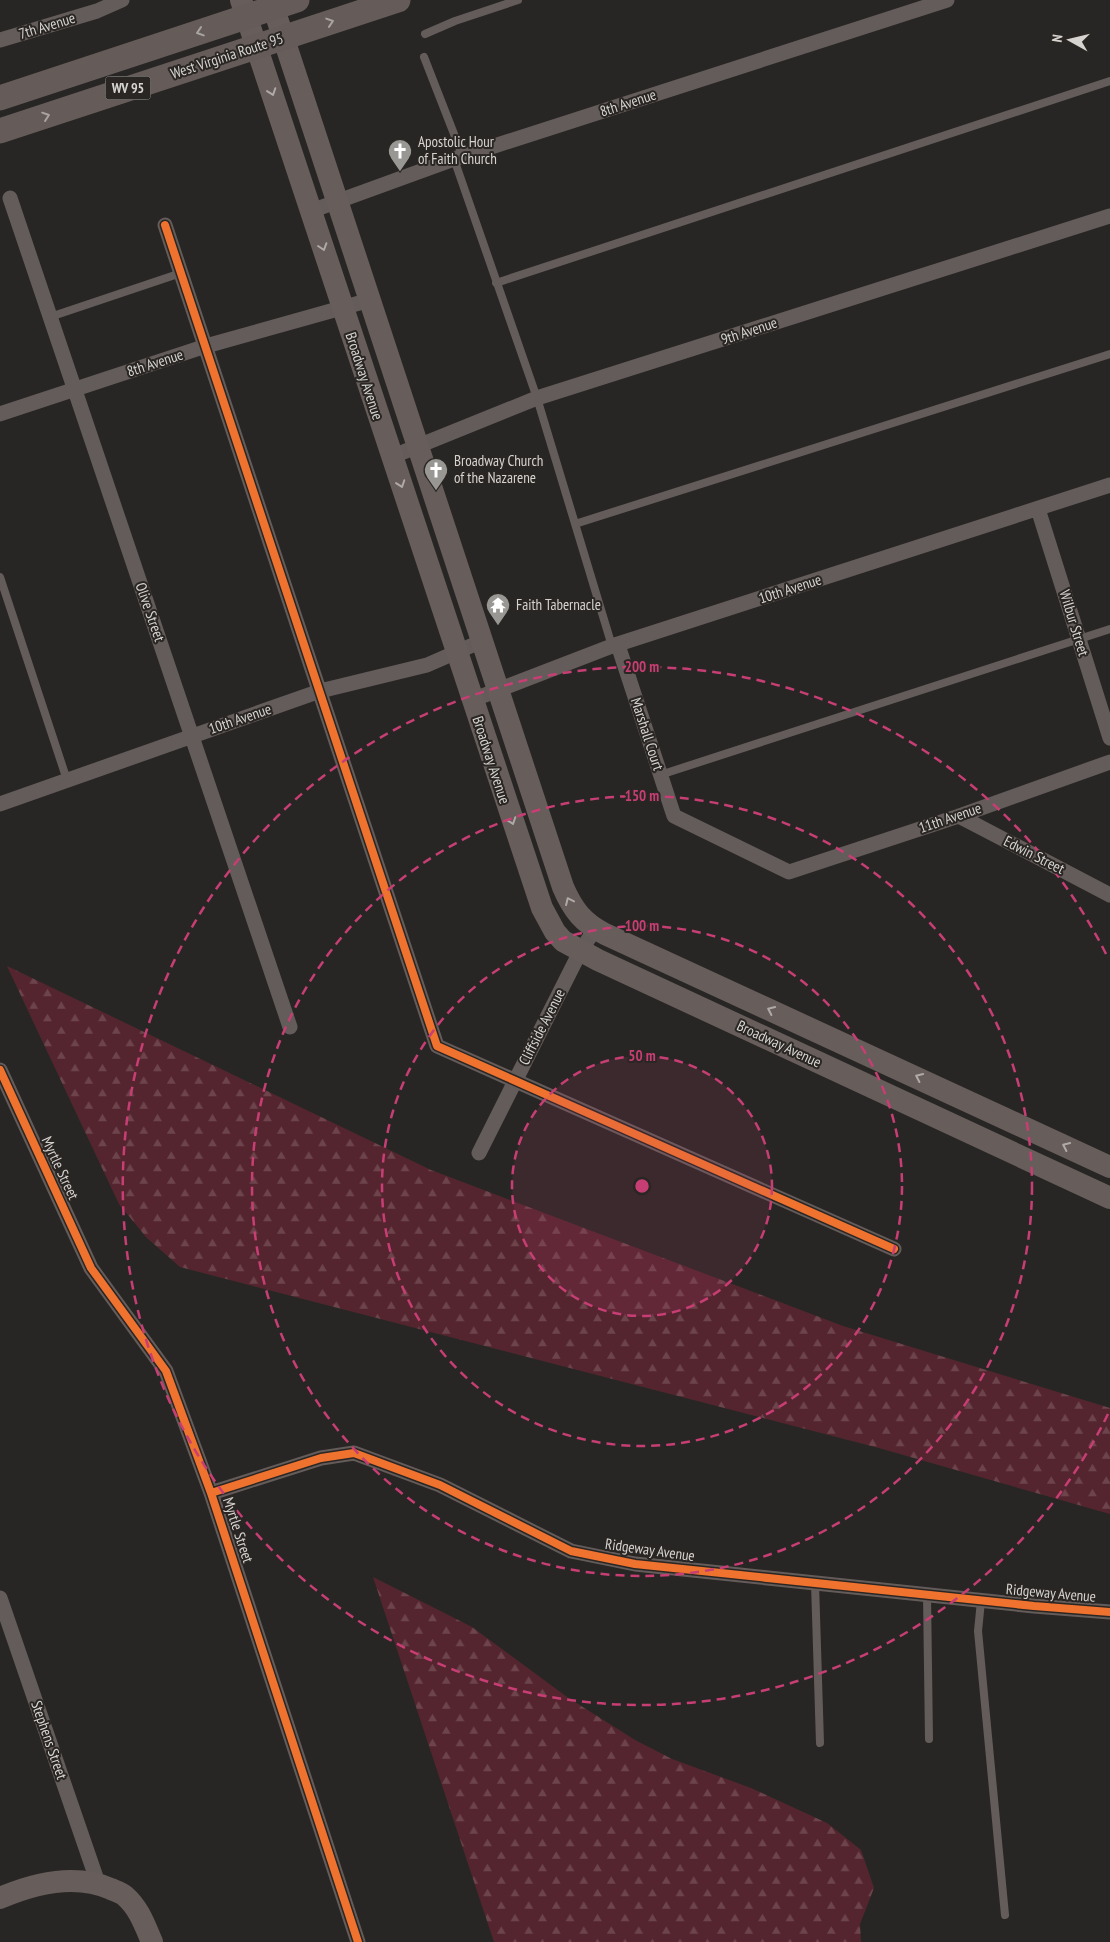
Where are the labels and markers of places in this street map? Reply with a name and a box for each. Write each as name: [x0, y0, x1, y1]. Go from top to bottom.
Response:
place label: Apostolic Hour of Faith Church: [418, 132, 497, 168]
church icon: Apostolic Hour of Faith Church: [387, 138, 413, 172]
place label: Broadway Church of the Nazarene: [454, 451, 543, 487]
church icon: Broadway Church of the Nazarene: [423, 457, 449, 491]
temple icon: Faith Tabernacle: [485, 592, 511, 626]
place label: Faith Tabernacle: [516, 595, 601, 614]
centre of rings: [633, 1177, 651, 1195]

